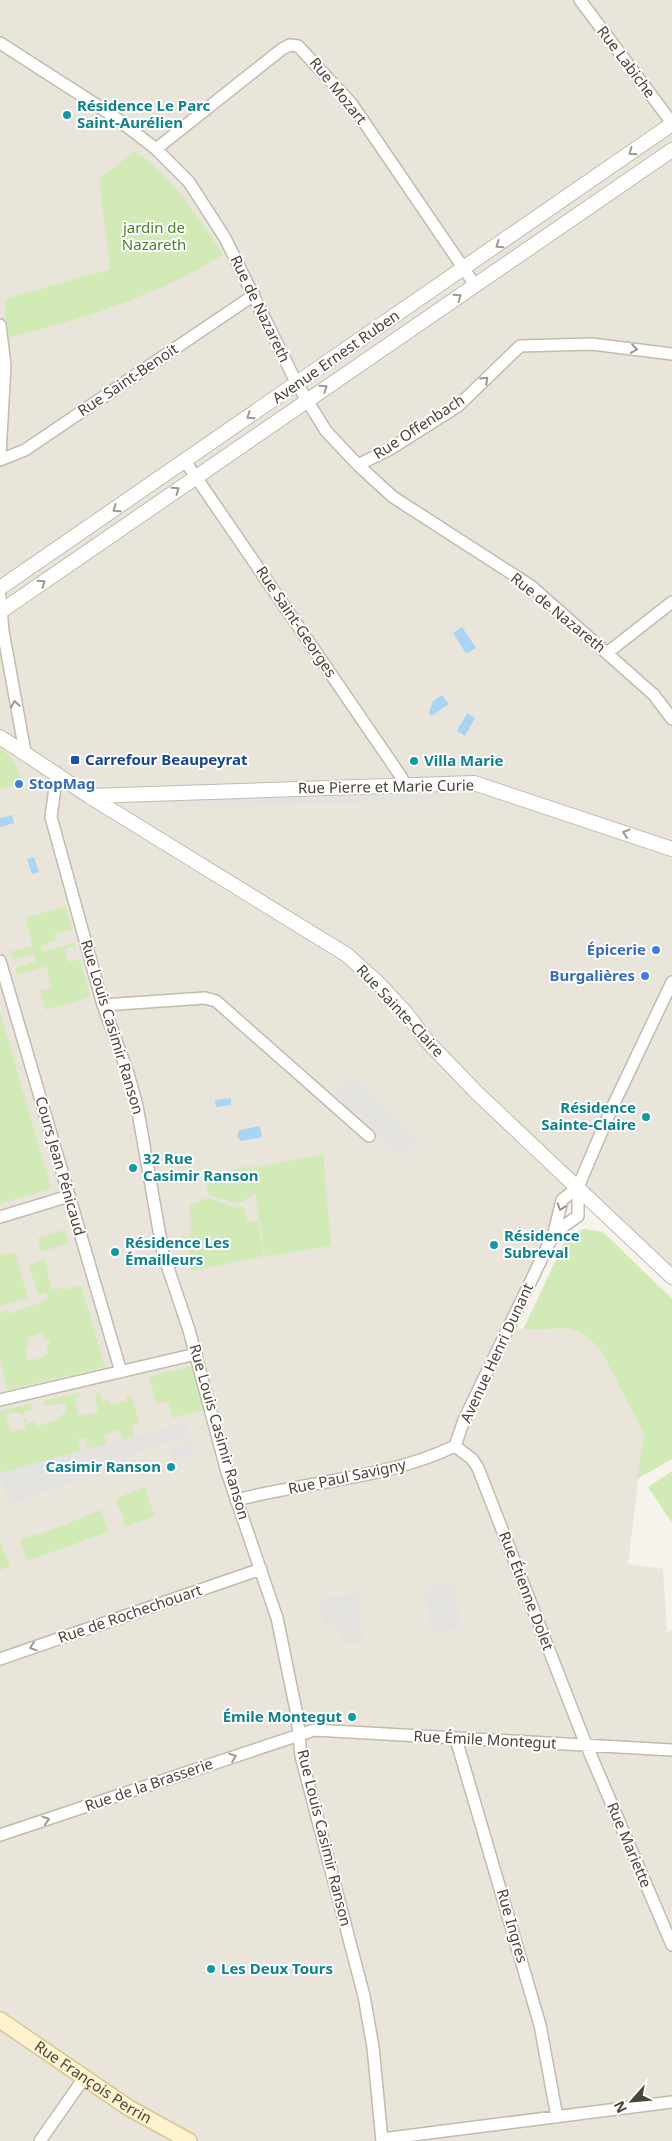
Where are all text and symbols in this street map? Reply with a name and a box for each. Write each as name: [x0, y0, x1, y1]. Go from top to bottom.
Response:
street label: Rue Labiche: [593, 21, 660, 101]
street label: Rue Mozart: [306, 53, 372, 128]
place label: Résidence Le Parc Saint-Aurélien: [77, 95, 211, 132]
marker: Résidence Le Parc Saint-Aurélien: [61, 109, 73, 121]
one-way arrow: [628, 146, 638, 155]
park label: jardin de Nazareth: [122, 217, 186, 254]
one-way arrow: [495, 239, 504, 248]
street label: Rue de Nazareth: [226, 252, 296, 365]
one-way arrow: [453, 293, 462, 303]
street label: Avenue Ernest Ruben: [268, 305, 403, 408]
street label: Rue Saint-Benoit: [73, 338, 182, 420]
one-way arrow: [630, 343, 638, 354]
one-way arrow: [479, 377, 488, 386]
one-way arrow: [318, 385, 328, 394]
street label: Rue Offenbach: [369, 389, 468, 463]
one-way arrow: [246, 410, 255, 420]
one-way arrow: [170, 487, 179, 496]
one-way arrow: [112, 503, 122, 512]
street label: Rue Saint-Georges: [252, 562, 342, 681]
street label: Rue de Nazareth: [507, 568, 610, 657]
one-way arrow: [36, 580, 46, 589]
one-way arrow: [11, 700, 21, 708]
place label: Carrefour Beaupeyrat: [85, 749, 248, 769]
place label: Villa Marie: [424, 750, 503, 770]
marker: Carrefour Beaupeyrat: [69, 754, 81, 766]
marker: Villa Marie: [408, 755, 420, 767]
place label: StopMag: [29, 773, 95, 793]
street label: Rue Pierre et Marie Curie: [298, 774, 474, 798]
marker: StopMag: [13, 778, 25, 790]
one-way arrow: [622, 829, 630, 839]
street label: Rue Louis Casimir Ranson: [77, 937, 149, 1116]
place label: Épicerie: [587, 939, 646, 959]
marker: Épicerie: [650, 944, 662, 956]
street label: Rue Sainte-Claire: [353, 960, 449, 1061]
place label: Burgalières: [549, 965, 635, 985]
marker: Burgalières: [639, 970, 651, 982]
street label: Cours Jean Pénicaud: [31, 1094, 90, 1238]
place label: Résidence Sainte-Claire: [541, 1097, 636, 1134]
marker: Résidence Sainte-Claire: [640, 1111, 652, 1123]
place label: 32 Rue Casimir Ranson: [143, 1148, 259, 1185]
marker: 32 Rue Casimir Ranson: [127, 1162, 139, 1174]
one-way arrow: [557, 1202, 567, 1211]
place label: Résidence Subreval: [504, 1225, 580, 1262]
place label: Résidence Les Émailleurs: [125, 1232, 229, 1269]
marker: Résidence Subreval: [488, 1239, 500, 1251]
marker: Résidence Les Émailleurs: [109, 1246, 121, 1258]
street label: Avenue Henri Dunant: [455, 1279, 538, 1426]
street label: Rue Louis Casimir Ranson: [185, 1342, 255, 1522]
street label: Rue Paul Savigny: [286, 1454, 408, 1498]
place label: Casimir Ranson: [45, 1456, 161, 1476]
marker: Casimir Ranson: [165, 1461, 177, 1473]
street label: Rue Étienne Dolet: [495, 1528, 559, 1653]
street label: Rue de Rochechouart: [55, 1579, 205, 1647]
one-way arrow: [29, 1642, 38, 1652]
place label: Émile Montegut: [223, 1706, 342, 1726]
marker: Émile Montegut: [346, 1711, 358, 1723]
street label: Rue Émile Montegut: [413, 1725, 558, 1753]
street label: Rue Louis Casimir Ranson: [293, 1747, 357, 1928]
street label: Rue de la Brasserie: [82, 1753, 215, 1815]
one-way arrow: [229, 1753, 237, 1763]
street label: Rue Mariette: [603, 1799, 657, 1890]
one-way arrow: [42, 1815, 50, 1825]
street label: Rue Ingres: [493, 1886, 533, 1965]
place label: Les Deux Tours: [221, 1958, 333, 1978]
marker: Les Deux Tours: [205, 1963, 217, 1975]
street label: Rue François Perrin: [31, 2035, 156, 2128]
north arrow: [607, 2076, 657, 2126]
text: N: [609, 2098, 631, 2117]

